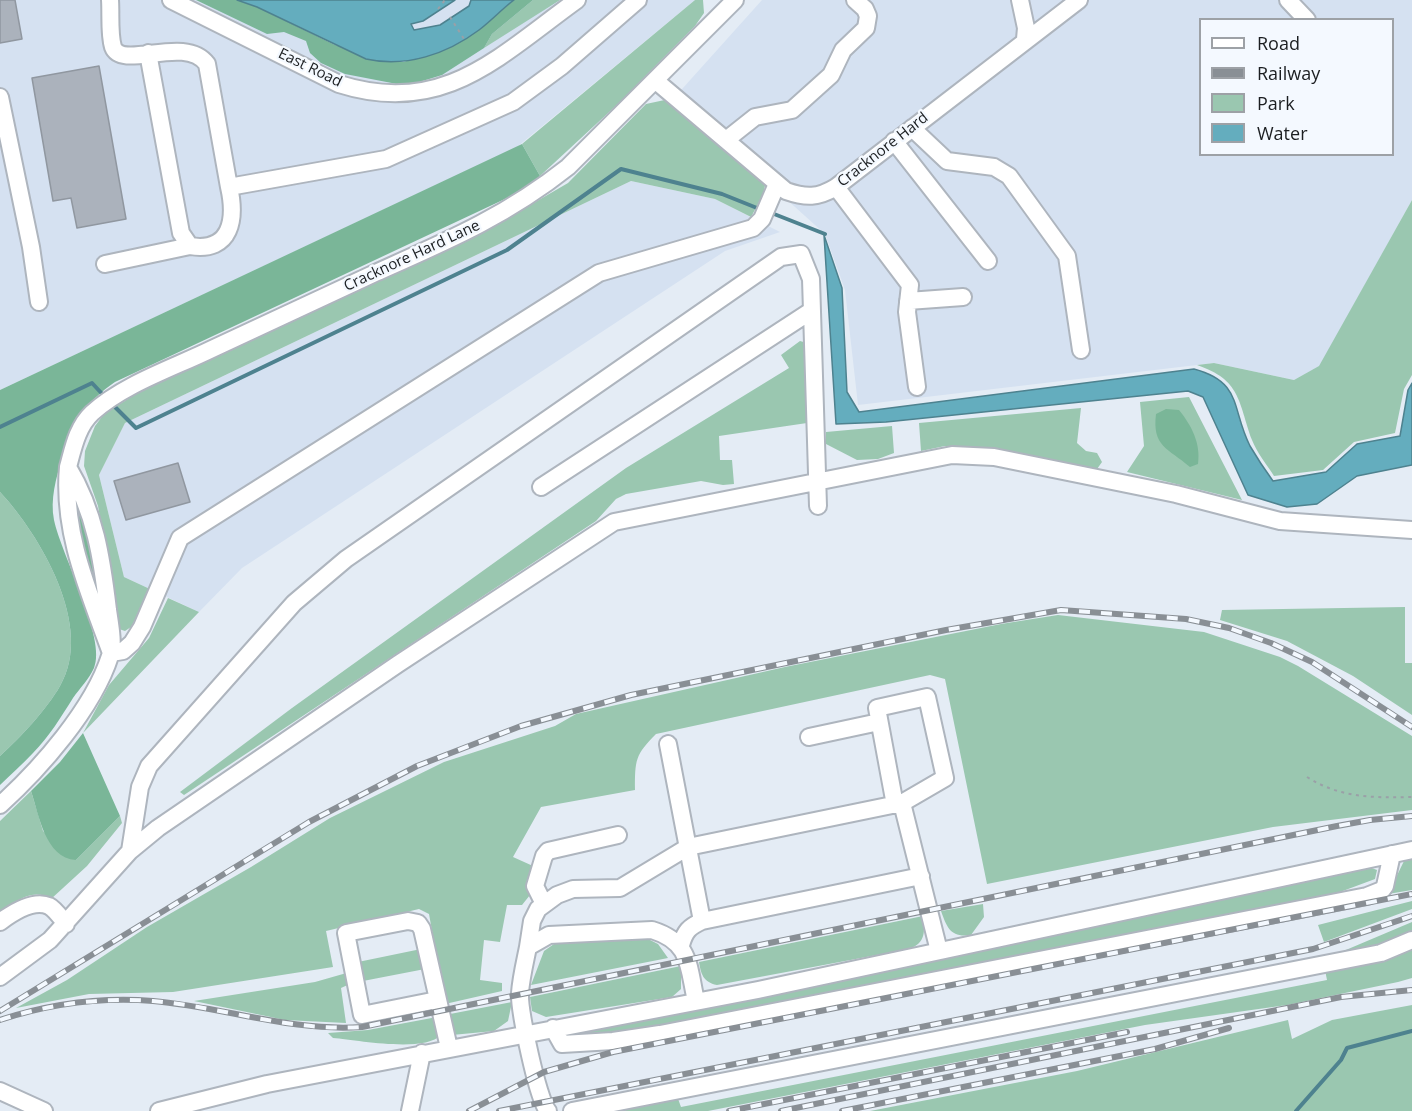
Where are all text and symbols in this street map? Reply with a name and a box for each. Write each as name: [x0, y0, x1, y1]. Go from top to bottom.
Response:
legend: [1199, 18, 1394, 156]
text: Road: [1257, 31, 1300, 55]
street label: East Road: [275, 45, 345, 91]
text: Railway: [1257, 61, 1320, 85]
text: Park: [1257, 91, 1295, 115]
street label: Cracknore Hard: [834, 109, 932, 191]
text: Water: [1257, 121, 1308, 145]
street label: Cracknore Hard Lane: [341, 217, 483, 295]

